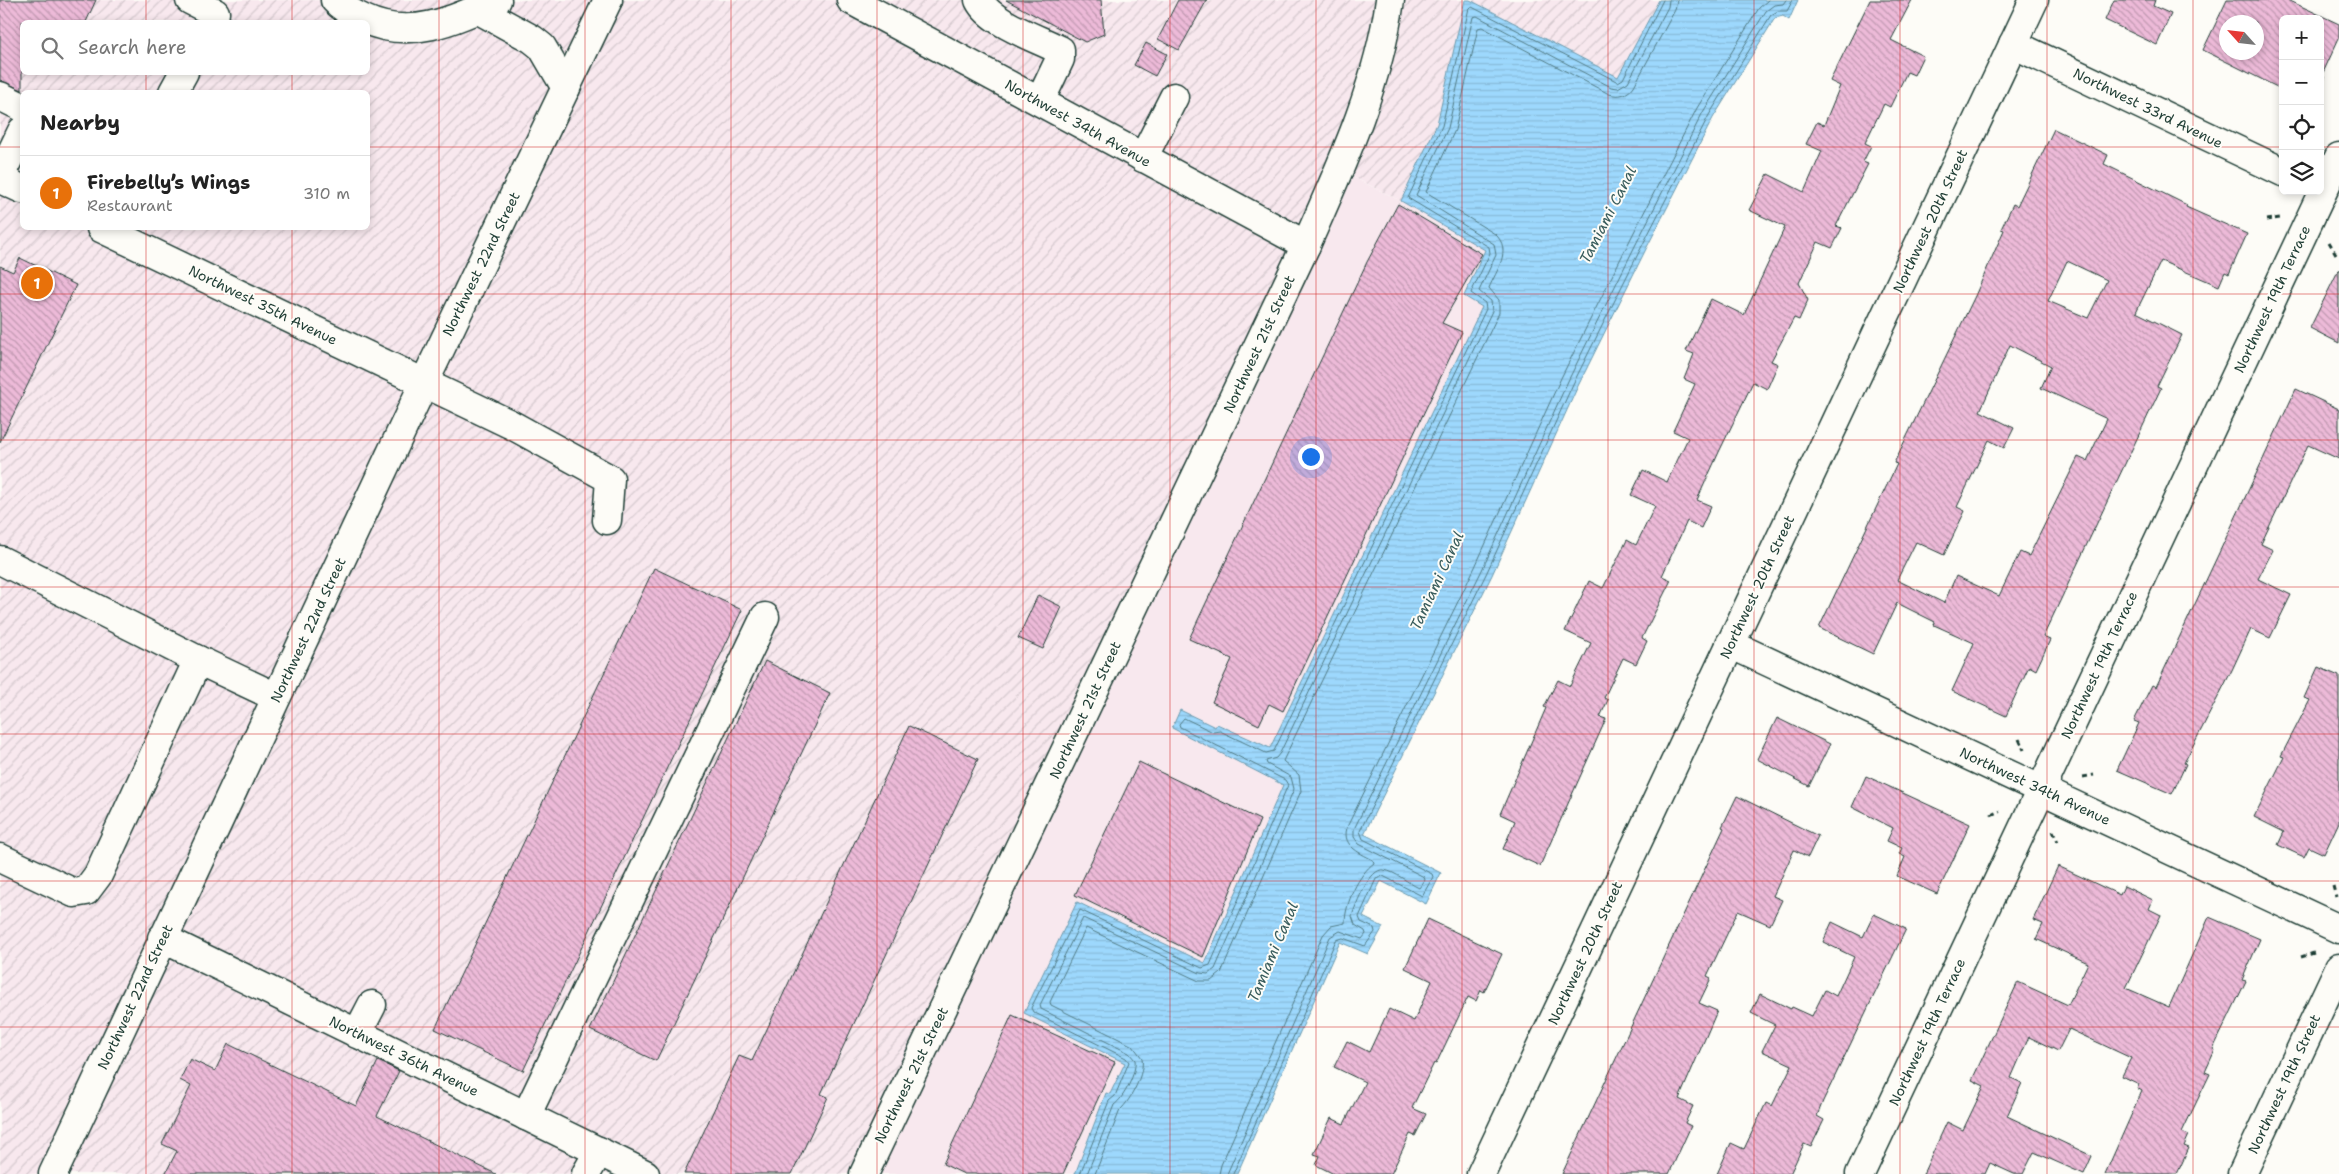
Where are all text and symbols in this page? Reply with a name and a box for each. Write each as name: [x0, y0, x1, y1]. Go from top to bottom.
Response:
north arrow: [2219, 15, 2264, 60]
map controls: [2279, 15, 2324, 195]
button: +: [2279, 15, 2324, 60]
search box: [20, 20, 370, 75]
icon: search: [38, 34, 66, 62]
text: Search here: [78, 35, 187, 60]
button: −: [2279, 60, 2324, 105]
street label: Northwest 33rd Avenue: [2070, 64, 2226, 152]
street label: Northwest 34th Avenue: [1002, 75, 1154, 171]
button: locate: [2279, 105, 2324, 150]
text: Nearby: [40, 109, 120, 137]
street label: Northwest 20th Street: [1889, 146, 1971, 296]
button: layers: [2279, 150, 2324, 195]
water label: Tamiami Canal: [1575, 163, 1641, 267]
text: Firebelly’s Wings: [87, 170, 250, 195]
text: 1: [52, 183, 60, 204]
text: 310 m: [303, 183, 350, 204]
street label: Northwest 22nd Street: [438, 189, 524, 339]
text: Restaurant: [87, 195, 173, 216]
street label: Northwest 19th Terrace: [2230, 222, 2314, 376]
street label: Northwest 35th Avenue: [186, 261, 340, 349]
pin: 1: [21, 264, 53, 302]
street label: Northwest 21st Street: [1219, 272, 1299, 416]
your location: [1298, 444, 1324, 470]
street label: Northwest 20th Street: [1716, 512, 1798, 662]
water label: Tamiami Canal: [1405, 528, 1469, 634]
street label: Northwest 22nd Street: [266, 554, 350, 706]
street label: Northwest 19th Terrace: [2057, 588, 2141, 742]
street label: Northwest 21st Street: [1045, 638, 1125, 782]
street label: Northwest 34th Avenue: [1957, 743, 2113, 829]
street label: Northwest 20th Street: [1544, 878, 1626, 1028]
water label: Tamiami Canal: [1243, 899, 1303, 1005]
street label: Northwest 22nd Street: [93, 921, 177, 1073]
street label: Northwest 19th Terrace: [1885, 955, 1969, 1109]
street label: Northwest 21st Street: [870, 1004, 952, 1146]
street label: Northwest 19th Street: [2244, 1011, 2324, 1157]
street label: Northwest 36th Avenue: [326, 1012, 482, 1100]

